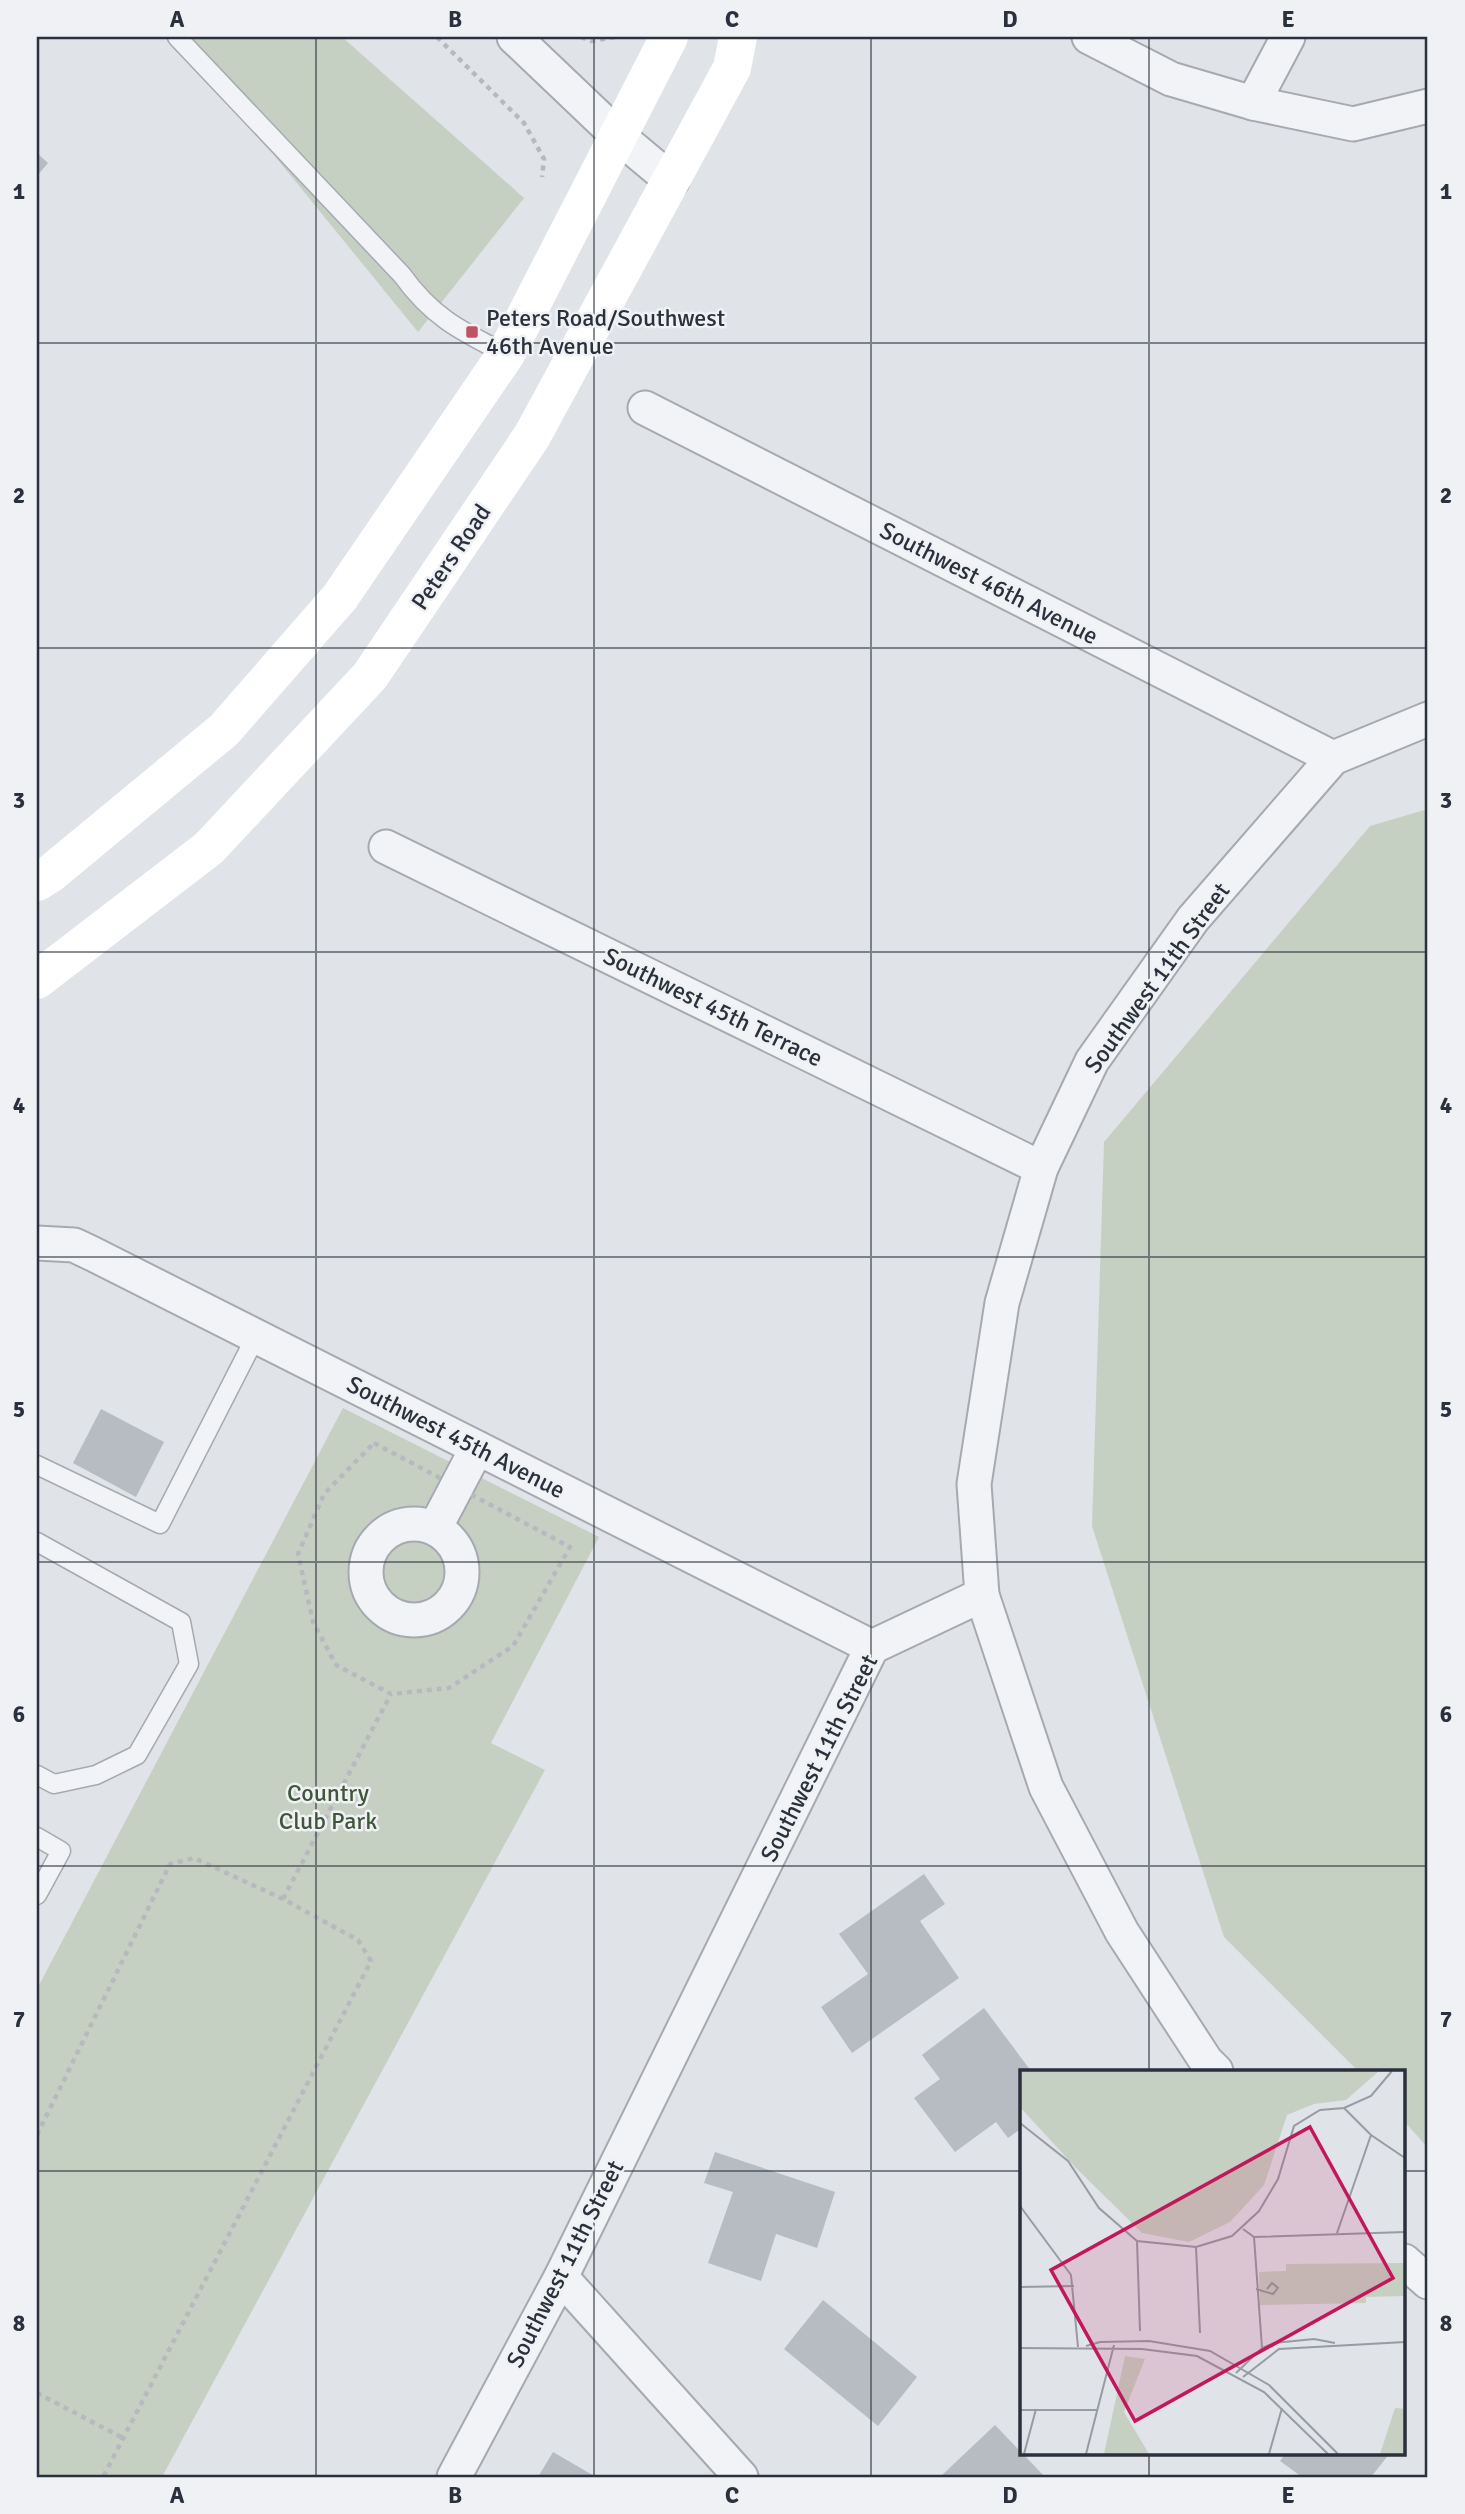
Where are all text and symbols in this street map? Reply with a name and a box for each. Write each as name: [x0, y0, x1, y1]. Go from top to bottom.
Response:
text: A: [170, 5, 185, 34]
text: B: [448, 5, 462, 34]
text: C: [725, 5, 739, 34]
text: D: [1002, 5, 1018, 34]
text: E: [1281, 5, 1295, 34]
text: 1: [13, 177, 25, 206]
text: 1: [1440, 177, 1452, 206]
place label: Peters Road/Southwest 46th Avenue: [486, 303, 725, 361]
marker: Peters Road/Southwest 46th Avenue: [464, 324, 480, 340]
text: 2: [13, 481, 25, 510]
text: 2: [1440, 481, 1452, 510]
street label: Peters Road: [405, 498, 497, 616]
street label: Southwest 46th Avenue: [875, 515, 1103, 651]
text: 3: [13, 786, 25, 815]
text: 3: [1440, 786, 1452, 815]
street label: Southwest 11th Street: [1078, 877, 1236, 1079]
street label: Southwest 45th Terrace: [598, 941, 828, 1073]
text: 4: [13, 1091, 25, 1120]
text: 4: [1440, 1091, 1452, 1120]
street label: Southwest 45th Avenue: [342, 1369, 570, 1505]
text: 5: [13, 1395, 25, 1424]
text: 5: [1440, 1395, 1452, 1424]
street label: Southwest 11th Street: [754, 1649, 884, 1867]
text: 6: [13, 1700, 25, 1729]
text: 6: [1440, 1700, 1452, 1729]
park label: Country Club Park: [279, 1778, 377, 1836]
text: 7: [13, 2005, 25, 2034]
text: 7: [1440, 2005, 1452, 2034]
inset map: [1020, 2070, 1406, 2454]
street label: Southwest 11th Street: [500, 2155, 630, 2373]
text: 8: [13, 2309, 25, 2338]
text: 8: [1440, 2309, 1452, 2338]
text: A: [170, 2481, 185, 2510]
text: B: [448, 2481, 462, 2510]
text: C: [725, 2481, 739, 2510]
text: D: [1002, 2481, 1018, 2510]
text: E: [1281, 2481, 1295, 2510]

